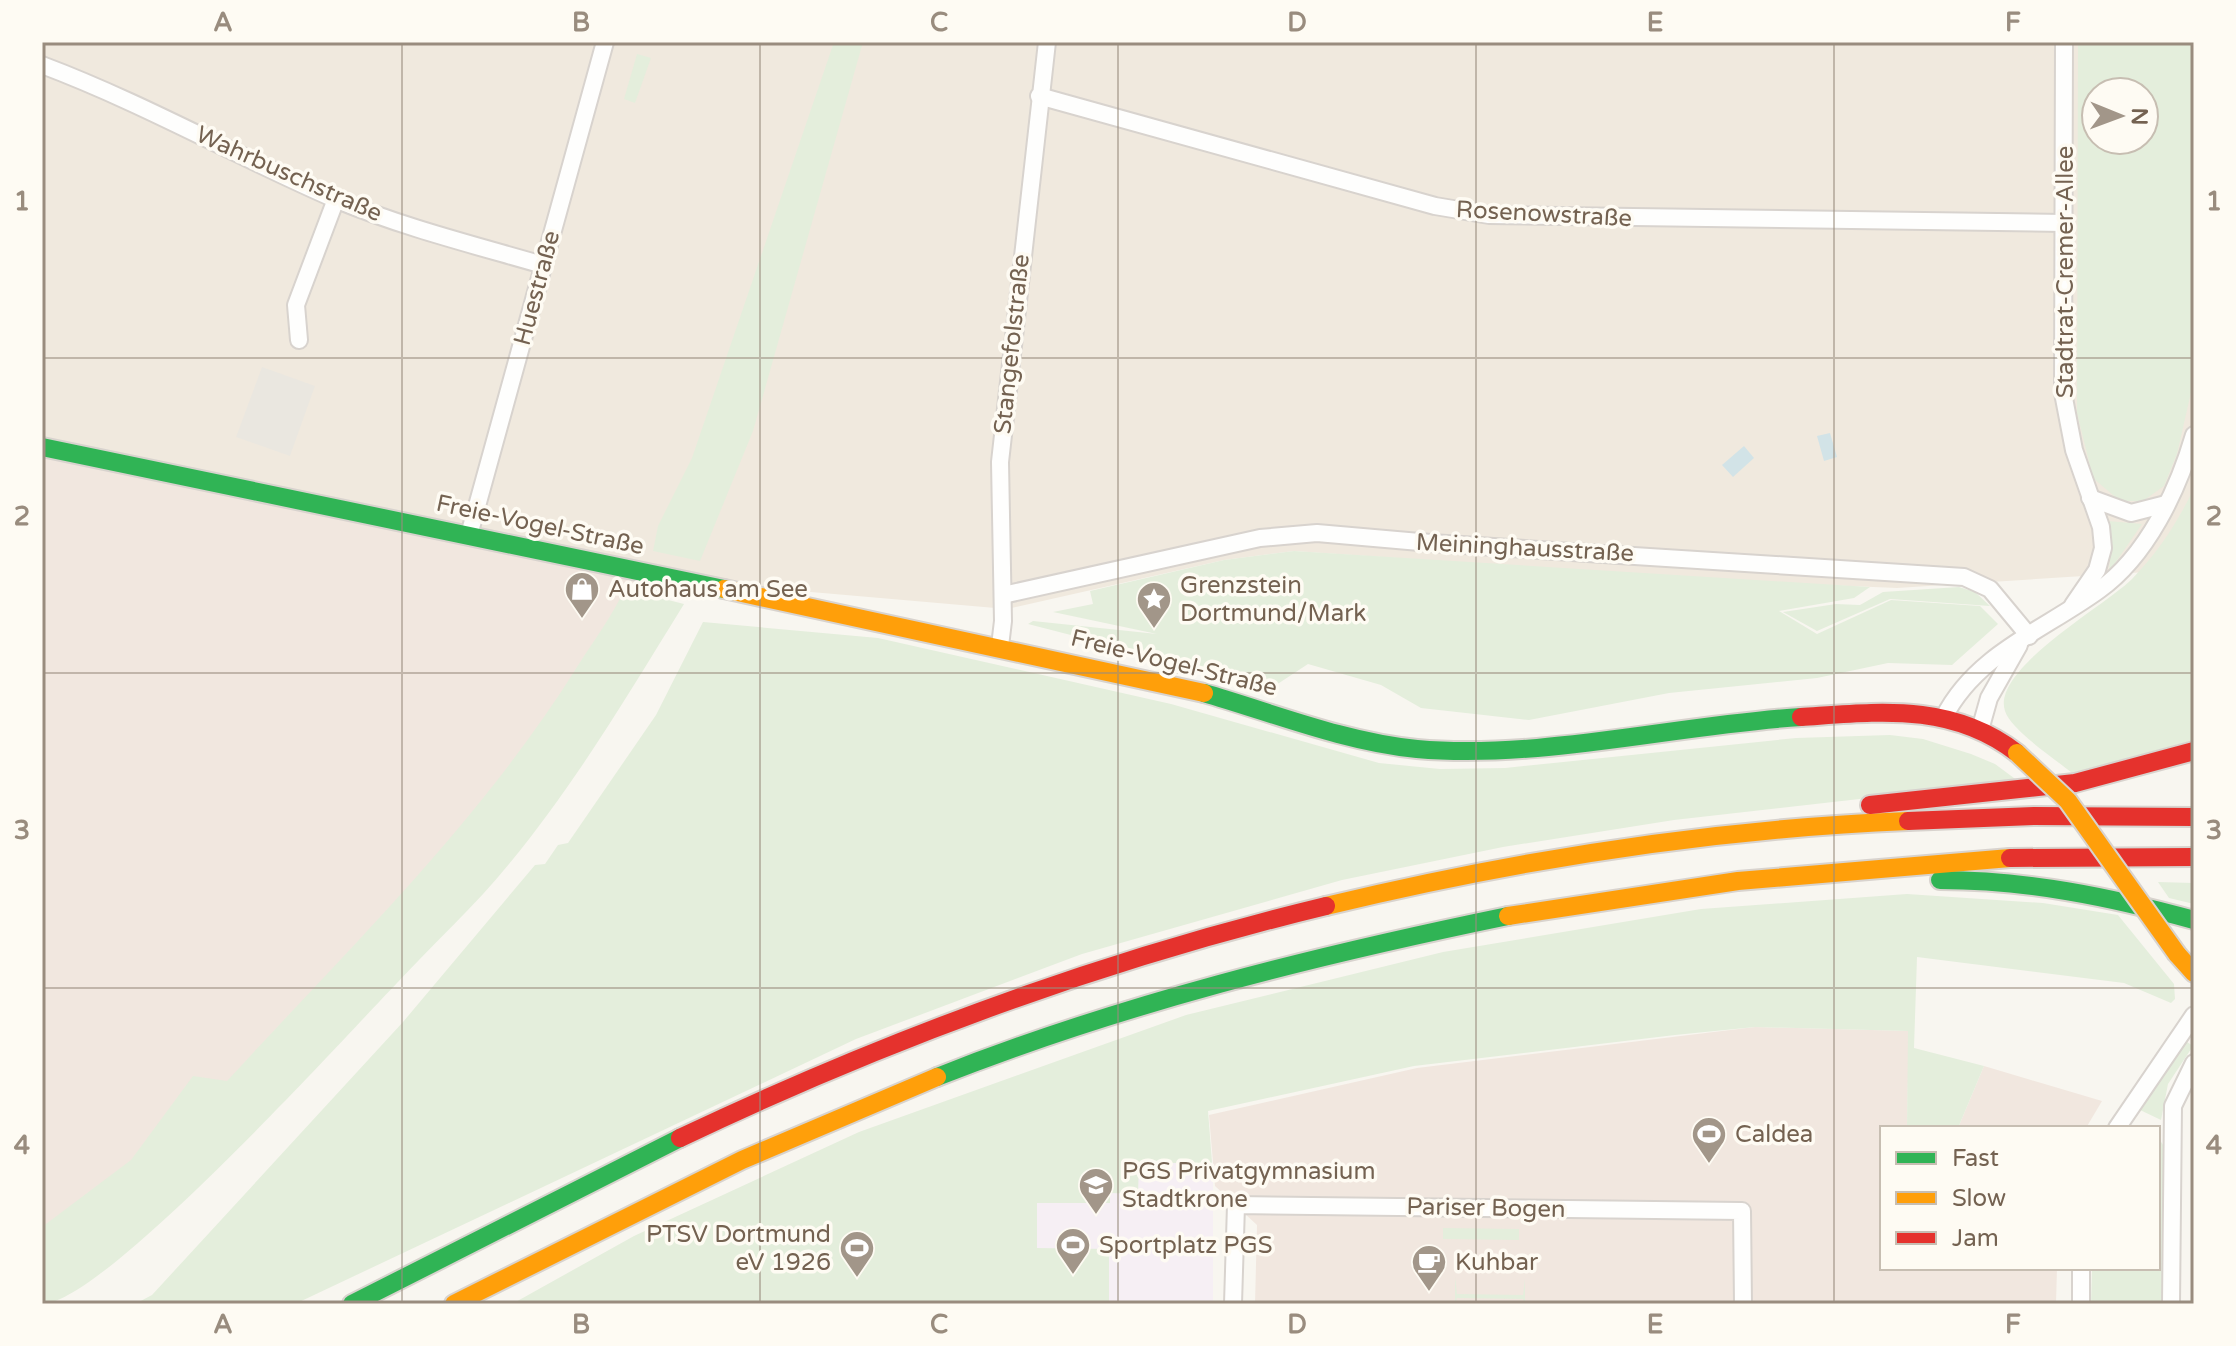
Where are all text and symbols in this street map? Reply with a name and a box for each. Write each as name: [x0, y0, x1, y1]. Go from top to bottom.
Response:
text: A: [213, 7, 233, 38]
text: B: [572, 7, 590, 38]
text: C: [930, 7, 948, 38]
text: D: [1287, 7, 1307, 38]
text: E: [1647, 7, 1663, 38]
text: F: [2005, 7, 2021, 38]
north arrow: [2080, 76, 2160, 156]
text: N: [2126, 107, 2152, 125]
street label: Wahrbuschstraße: [191, 120, 387, 228]
street label: Stadtrat-Cremer-Allee: [2051, 146, 2080, 398]
text: 1: [14, 186, 30, 217]
text: 1: [2206, 186, 2222, 217]
street label: Rosenowstraße: [1455, 195, 1633, 233]
street label: Huestraße: [508, 228, 566, 348]
street label: Stangefolstraße: [988, 253, 1036, 435]
street label: Freie-Vogel-Straße: [433, 489, 647, 561]
text: 2: [14, 501, 30, 532]
text: 2: [2206, 501, 2222, 532]
street label: Meininghausstraße: [1415, 528, 1635, 568]
shop icon: Autohaus am See: [563, 570, 601, 620]
place label: Grenzstein Dortmund/Mark: [1180, 571, 1366, 628]
place label: Autohaus am See: [608, 575, 808, 604]
place icon: Grenzstein Dortmund/Mark: [1135, 580, 1173, 630]
street label: Freie-Vogel-Straße: [1068, 623, 1280, 703]
text: 3: [14, 815, 30, 846]
text: 3: [2206, 815, 2222, 846]
sports icon: Caldea: [1690, 1115, 1728, 1165]
place label: Caldea: [1735, 1120, 1813, 1149]
legend: [1880, 1126, 2160, 1270]
text: 4: [14, 1130, 30, 1161]
text: 4: [2206, 1130, 2222, 1161]
text: Fast: [1952, 1144, 1999, 1173]
place label: PGS Privatgymnasium Stadtkrone: [1122, 1157, 1376, 1214]
school or university icon: PGS Privatgymnasium Stadtkrone: [1077, 1166, 1115, 1216]
text: Slow: [1952, 1184, 2006, 1213]
street label: Pariser Bogen: [1406, 1192, 1566, 1224]
place label: PTSV Dortmund eV 1926: [646, 1220, 831, 1277]
text: Jam: [1952, 1224, 1999, 1253]
sports icon: Sportplatz PGS: [1054, 1226, 1092, 1276]
sports icon: PTSV Dortmund eV 1926: [838, 1229, 876, 1279]
place label: Sportplatz PGS: [1099, 1231, 1272, 1260]
cafe icon: Kuhbar: [1410, 1243, 1448, 1293]
place label: Kuhbar: [1455, 1248, 1539, 1277]
text: A: [213, 1309, 233, 1340]
text: B: [572, 1309, 590, 1340]
text: C: [930, 1309, 948, 1340]
text: D: [1287, 1309, 1307, 1340]
text: E: [1647, 1309, 1663, 1340]
text: F: [2005, 1309, 2021, 1340]

